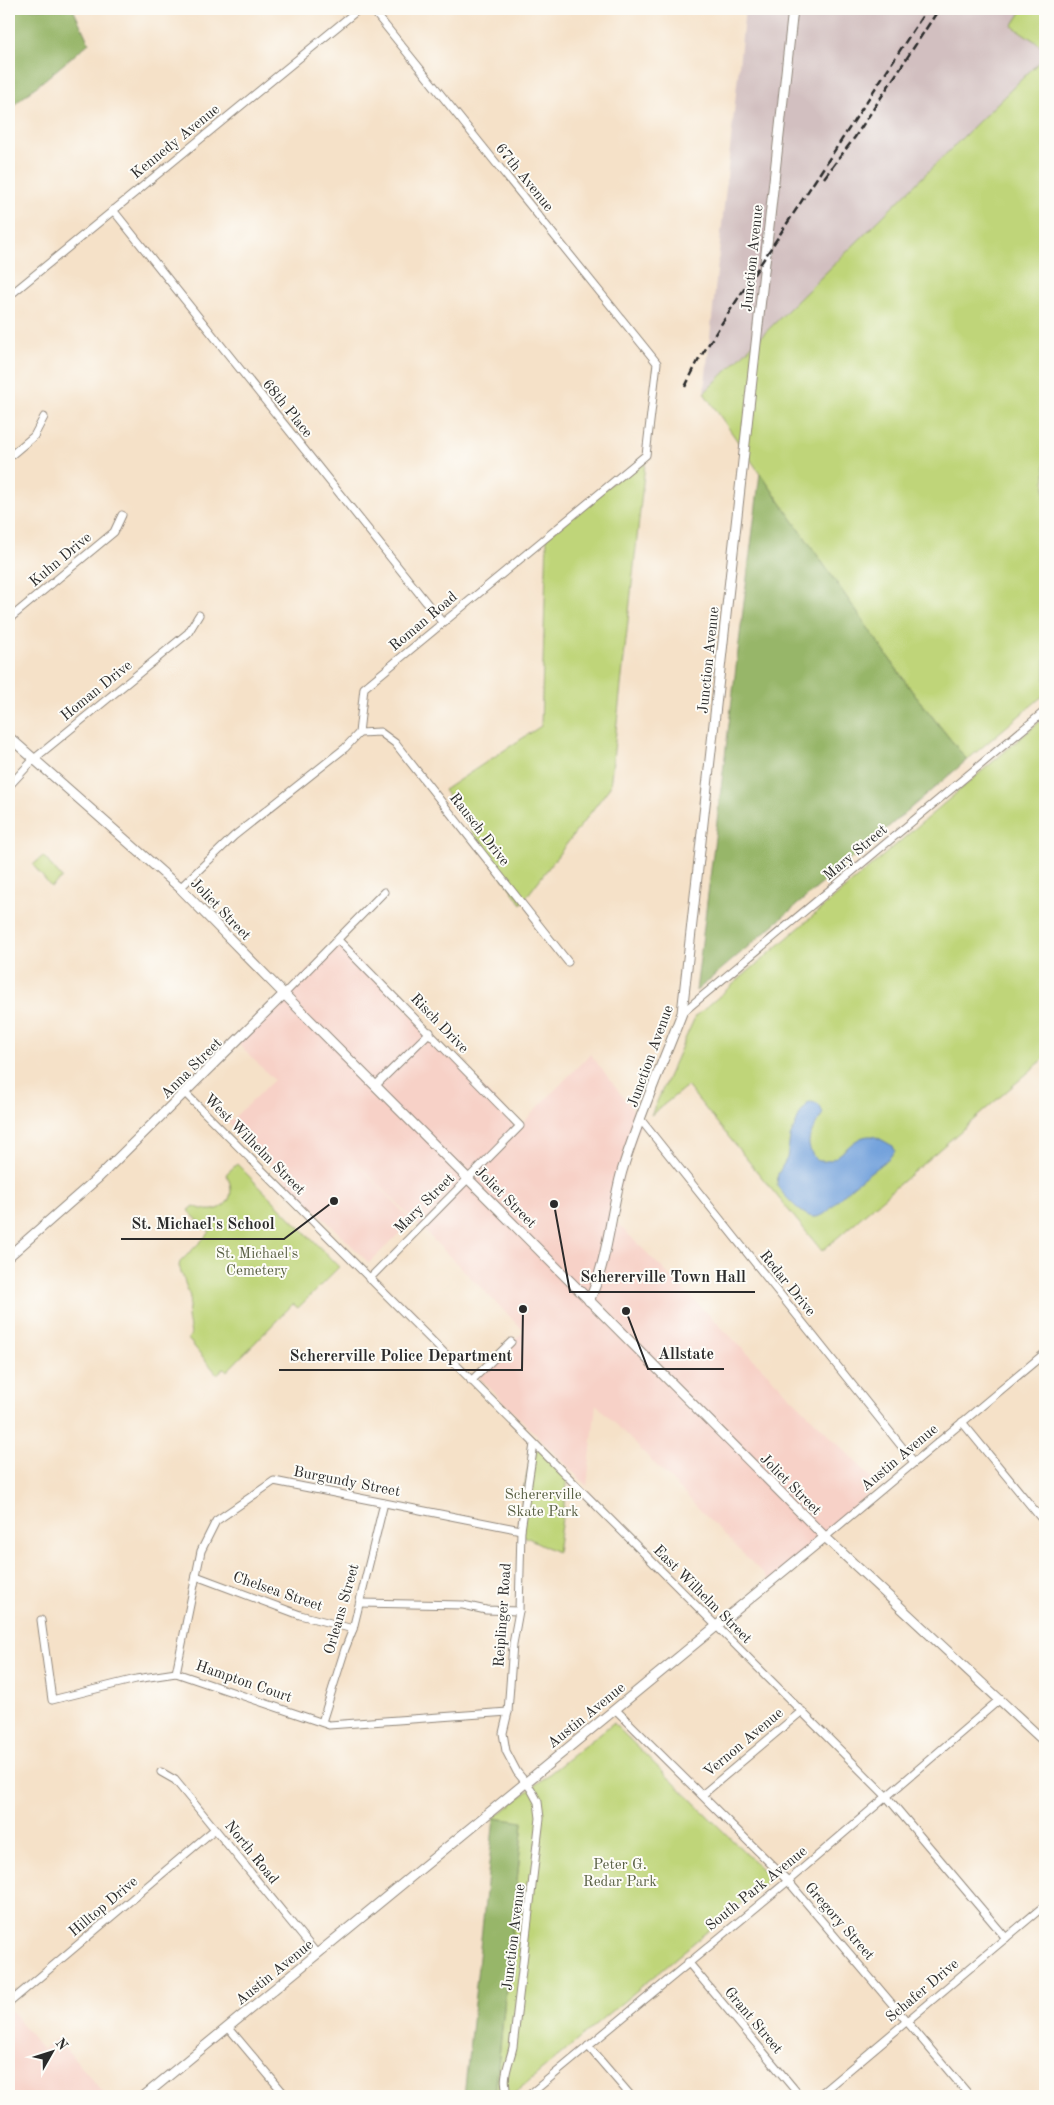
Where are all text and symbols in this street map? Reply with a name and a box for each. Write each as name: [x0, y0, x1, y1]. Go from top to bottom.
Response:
street label: Kennedy Avenue: [129, 102, 223, 182]
street label: 67th Avenue: [492, 141, 556, 215]
street label: Junction Avenue: [740, 204, 767, 312]
street label: 68th Place: [259, 377, 315, 441]
street label: Kuhn Drive: [27, 530, 95, 590]
street label: Roman Road: [387, 590, 461, 655]
street label: Junction Avenue: [696, 606, 723, 714]
street label: Homan Drive: [58, 658, 136, 724]
street label: Rausch Drive: [446, 791, 512, 869]
street label: Mary Street: [821, 822, 891, 884]
street label: Joliet Street: [187, 876, 253, 944]
street label: Risch Drive: [407, 991, 471, 1057]
street label: Junction Avenue: [626, 1003, 677, 1110]
street label: Anna Street: [159, 1036, 225, 1102]
street label: West Wilhelm Street: [201, 1092, 307, 1198]
street label: Joliet Street: [471, 1165, 538, 1232]
street label: Mary Street: [392, 1171, 458, 1237]
callout: St. Michael's School: [121, 1208, 284, 1239]
text: St. Michael's School: [131, 1217, 275, 1233]
park label: St. Michael's Cemetery: [216, 1247, 298, 1279]
street label: Redar Drive: [756, 1248, 818, 1320]
callout: Schererville Town Hall: [570, 1261, 755, 1292]
text: Schererville Town Hall: [580, 1270, 746, 1286]
callout: Allstate: [648, 1338, 724, 1369]
callout: Schererville Police Department: [279, 1339, 522, 1370]
text: Allstate: [658, 1347, 714, 1363]
text: Schererville Police Department: [290, 1349, 513, 1365]
street label: Austin Avenue: [859, 1422, 941, 1495]
street label: Joliet Street: [756, 1452, 823, 1519]
street label: Burgundy Street: [292, 1465, 401, 1500]
park label: Schererville Skate Park: [504, 1488, 582, 1520]
street label: East Wilhelm Street: [650, 1543, 754, 1647]
street label: Orleans Street: [322, 1562, 363, 1656]
street label: Reiplinger Road: [492, 1562, 515, 1668]
street label: Chelsea Street: [231, 1570, 324, 1615]
street label: Hampton Court: [193, 1659, 294, 1706]
street label: Austin Avenue: [545, 1680, 629, 1752]
street label: Vernon Avenue: [701, 1706, 787, 1781]
street label: North Road: [221, 1819, 281, 1887]
street label: South Park Avenue: [704, 1844, 810, 1934]
park label: Peter G. Redar Park: [583, 1858, 657, 1890]
street label: Hilltop Drive: [67, 1874, 141, 1940]
street label: Gregory Street: [801, 1880, 876, 1964]
street label: Junction Avenue: [500, 1883, 528, 1991]
street label: Austin Avenue: [233, 1937, 317, 2009]
street label: Schafer Drive: [884, 1957, 962, 2026]
street label: Grant Street: [721, 1985, 785, 2057]
north arrow: [28, 2028, 78, 2078]
text: N: [53, 2036, 70, 2053]

